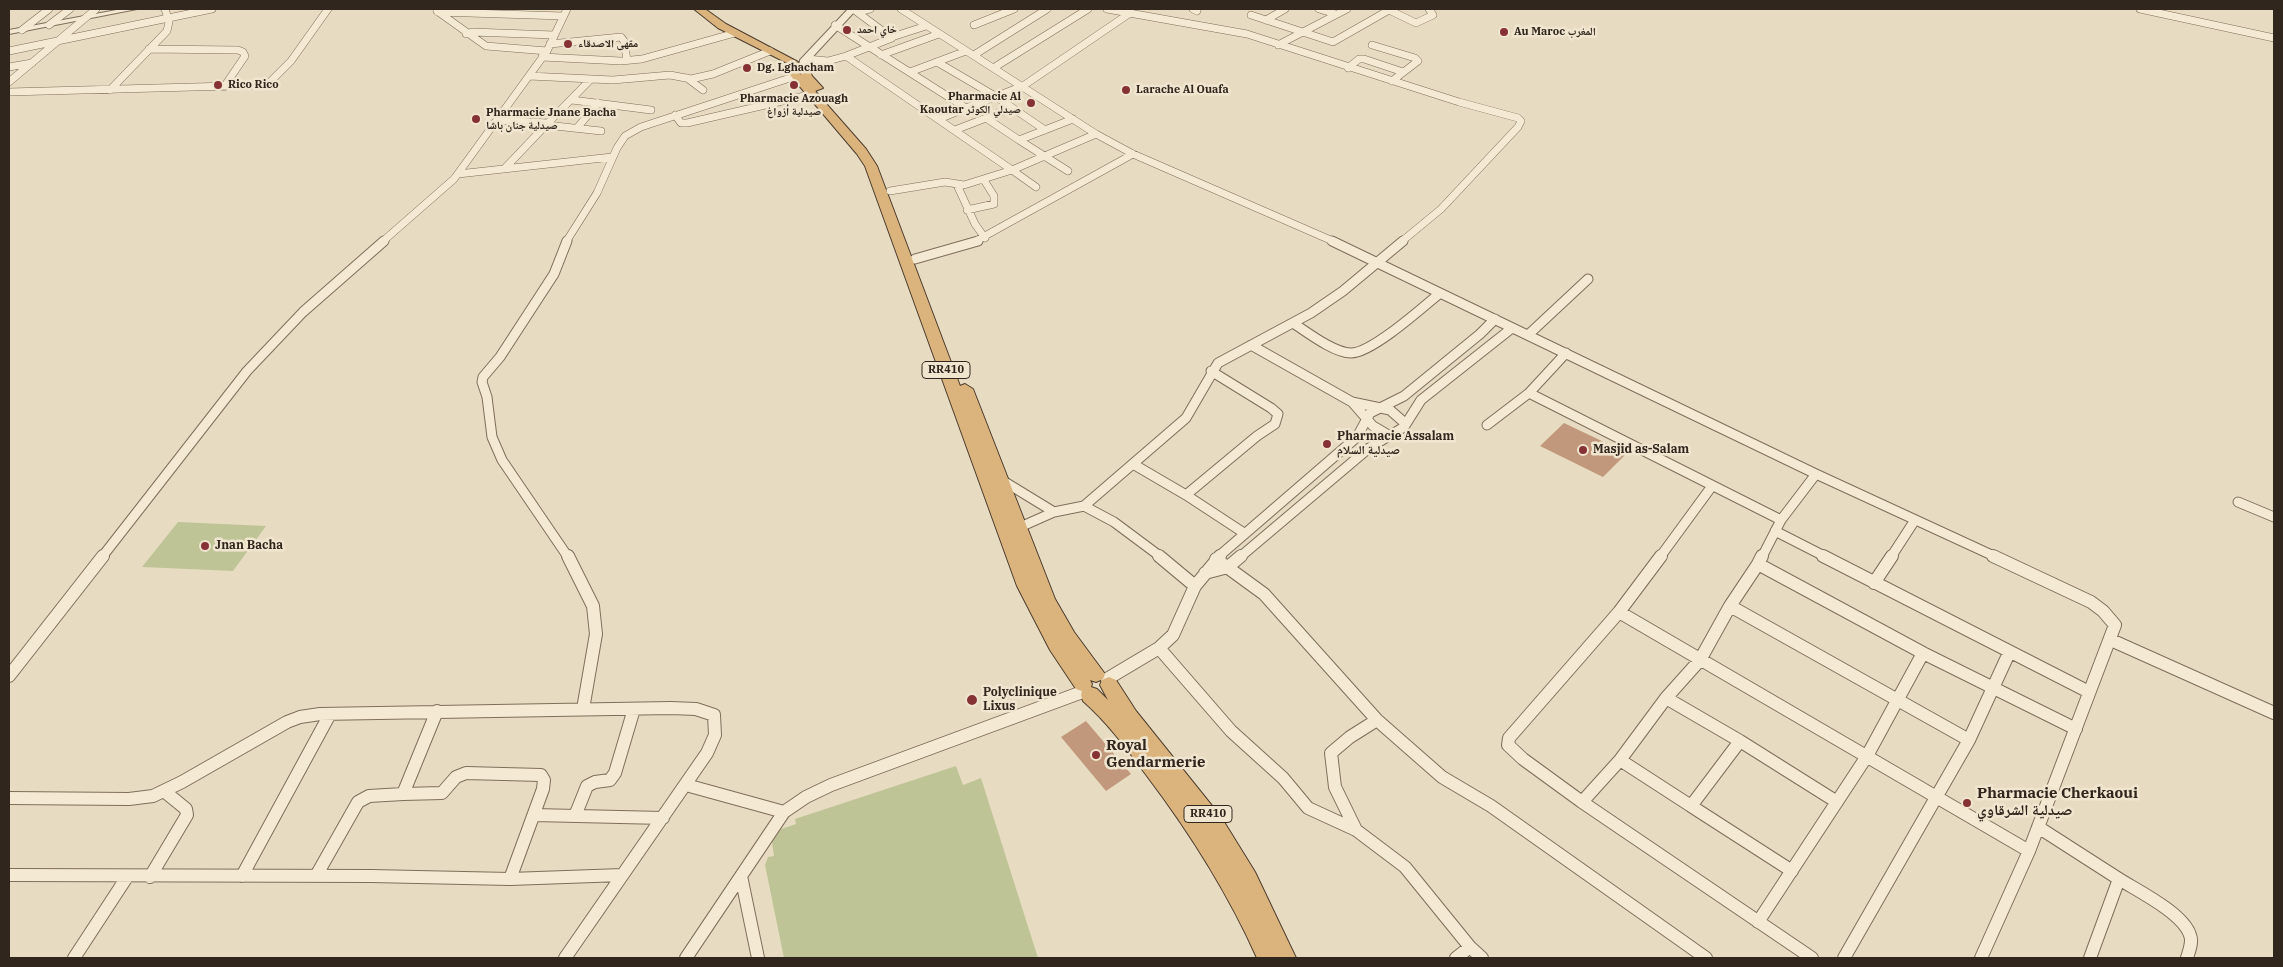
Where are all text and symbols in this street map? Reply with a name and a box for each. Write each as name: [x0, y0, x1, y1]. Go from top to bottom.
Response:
place label: خاي احمد: [857, 23, 897, 37]
marker: خاي احمد: [841, 24, 853, 36]
place label: Au Maroc المغرب: [1514, 25, 1596, 39]
marker: Au Maroc المغرب: [1498, 26, 1510, 38]
place label: مقهى الاصدقاء: [578, 37, 638, 51]
marker: مقهى الاصدقاء: [562, 38, 574, 50]
place label: Dg. Lghacham: [757, 61, 834, 75]
marker: Dg. Lghacham: [741, 62, 753, 74]
place label: Rico Rico: [228, 78, 279, 92]
marker: Rico Rico: [212, 79, 224, 91]
marker: Pharmacie Azouagh صيدلية أزواغ: [788, 79, 800, 91]
place label: Larache Al Ouafa: [1136, 83, 1229, 97]
marker: Larache Al Ouafa: [1120, 84, 1132, 96]
place label: Pharmacie Al Kaoutar صيدلي الكوثر: [920, 90, 1021, 116]
place label: Pharmacie Azouagh صيدلية أزواغ: [740, 92, 848, 118]
marker: Pharmacie Al Kaoutar صيدلي الكوثر: [1025, 97, 1037, 109]
place label: Pharmacie Jnane Bacha صيدلية جنان باشا: [486, 106, 616, 132]
marker: Pharmacie Jnane Bacha صيدلية جنان باشا: [470, 113, 482, 125]
road number: RR410: [922, 362, 970, 378]
place label: Pharmacie Assalam صيدلية السلام: [1337, 430, 1454, 458]
marker: Pharmacie Assalam صيدلية السلام: [1321, 438, 1333, 450]
place label: Masjid as-Salam: [1593, 443, 1689, 457]
marker: Masjid as-Salam: [1577, 444, 1589, 456]
place label: Jnan Bacha: [215, 539, 283, 553]
marker: Jnan Bacha: [199, 540, 211, 552]
place label: Polyclinique Lixus: [983, 686, 1057, 714]
marker: Polyclinique Lixus: [965, 693, 979, 707]
place label: Royal Gendarmerie: [1106, 737, 1205, 772]
marker: Royal Gendarmerie: [1090, 749, 1102, 761]
place label: Pharmacie Cherkaoui صيدلية الشرقاوي: [1977, 785, 2138, 820]
marker: Pharmacie Cherkaoui صيدلية الشرقاوي: [1961, 797, 1973, 809]
road number: RR410: [1184, 806, 1232, 822]

